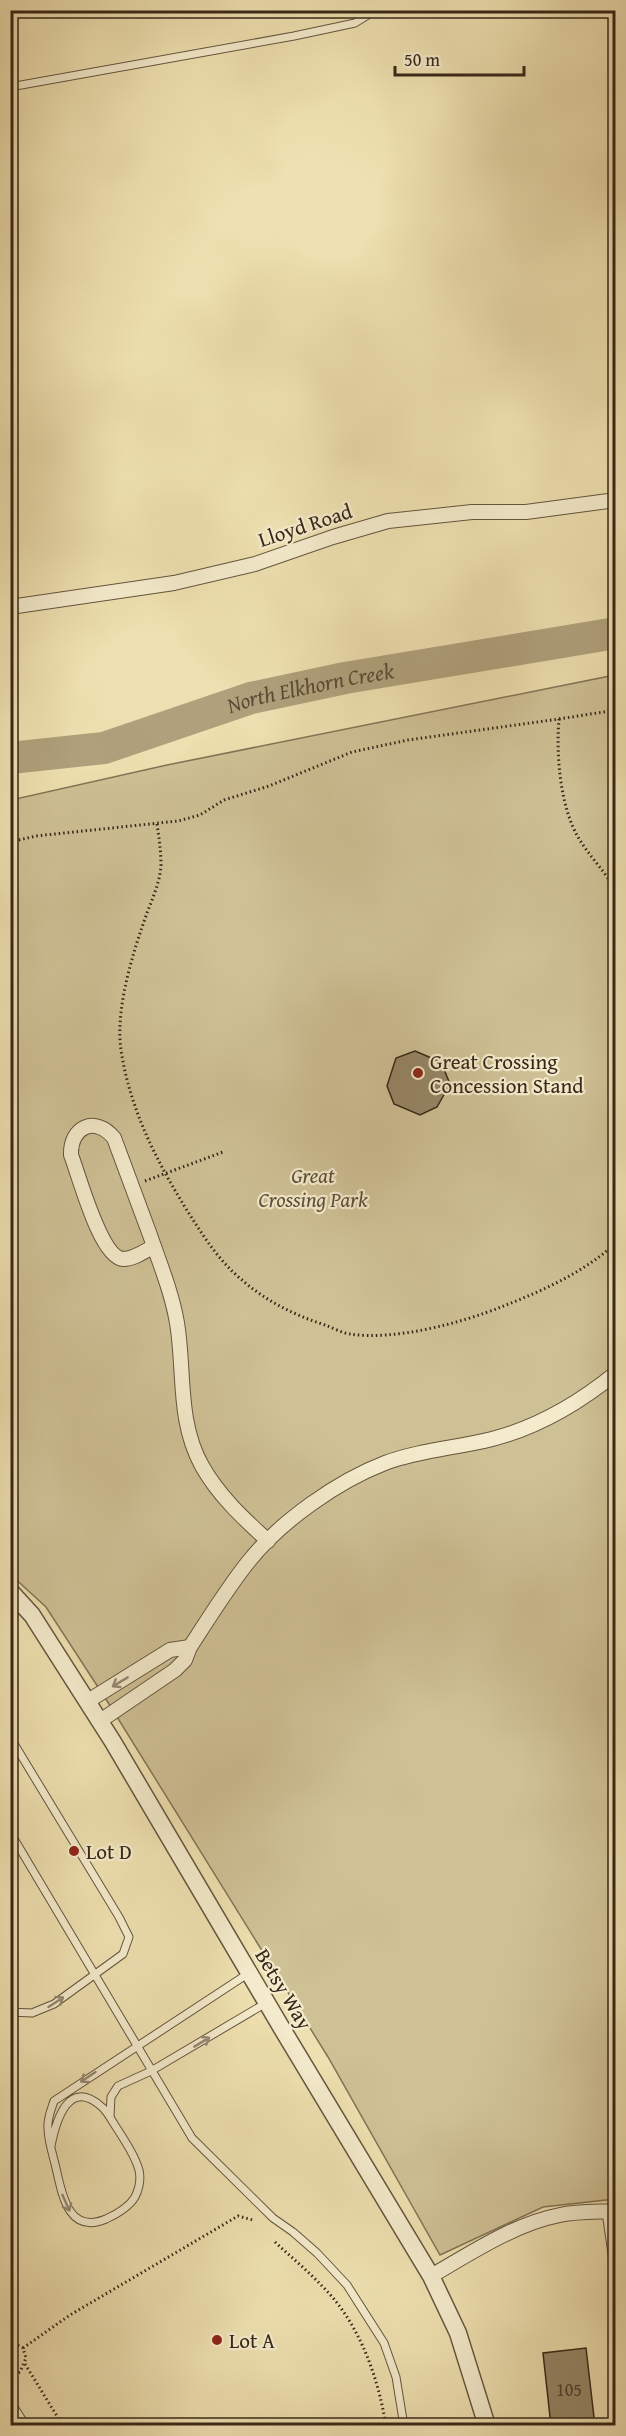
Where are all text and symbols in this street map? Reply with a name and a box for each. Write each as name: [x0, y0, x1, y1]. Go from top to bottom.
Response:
scale bar: [395, 39, 524, 77]
text: 50 m: [404, 46, 440, 73]
street label: Lloyd Road: [254, 495, 357, 555]
water label: North Elkhorn Creek: [221, 654, 397, 721]
place label: Great Crossing Concession Stand: [430, 1046, 584, 1101]
marker: Great Crossing Concession Stand: [411, 1066, 425, 1080]
park label: Great Crossing Park: [258, 1160, 368, 1215]
one-way arrow: [112, 1676, 129, 1688]
place label: Lot D: [86, 1836, 132, 1867]
marker: Lot D: [67, 1844, 81, 1858]
street label: Betsy Way: [248, 1942, 321, 2036]
one-way arrow: [47, 1996, 63, 2008]
one-way arrow: [193, 2035, 210, 2047]
one-way arrow: [80, 2072, 97, 2084]
one-way arrow: [61, 2193, 72, 2211]
place label: Lot A: [229, 2325, 275, 2356]
marker: Lot A: [210, 2333, 224, 2347]
house number: 105: [556, 2376, 582, 2403]

